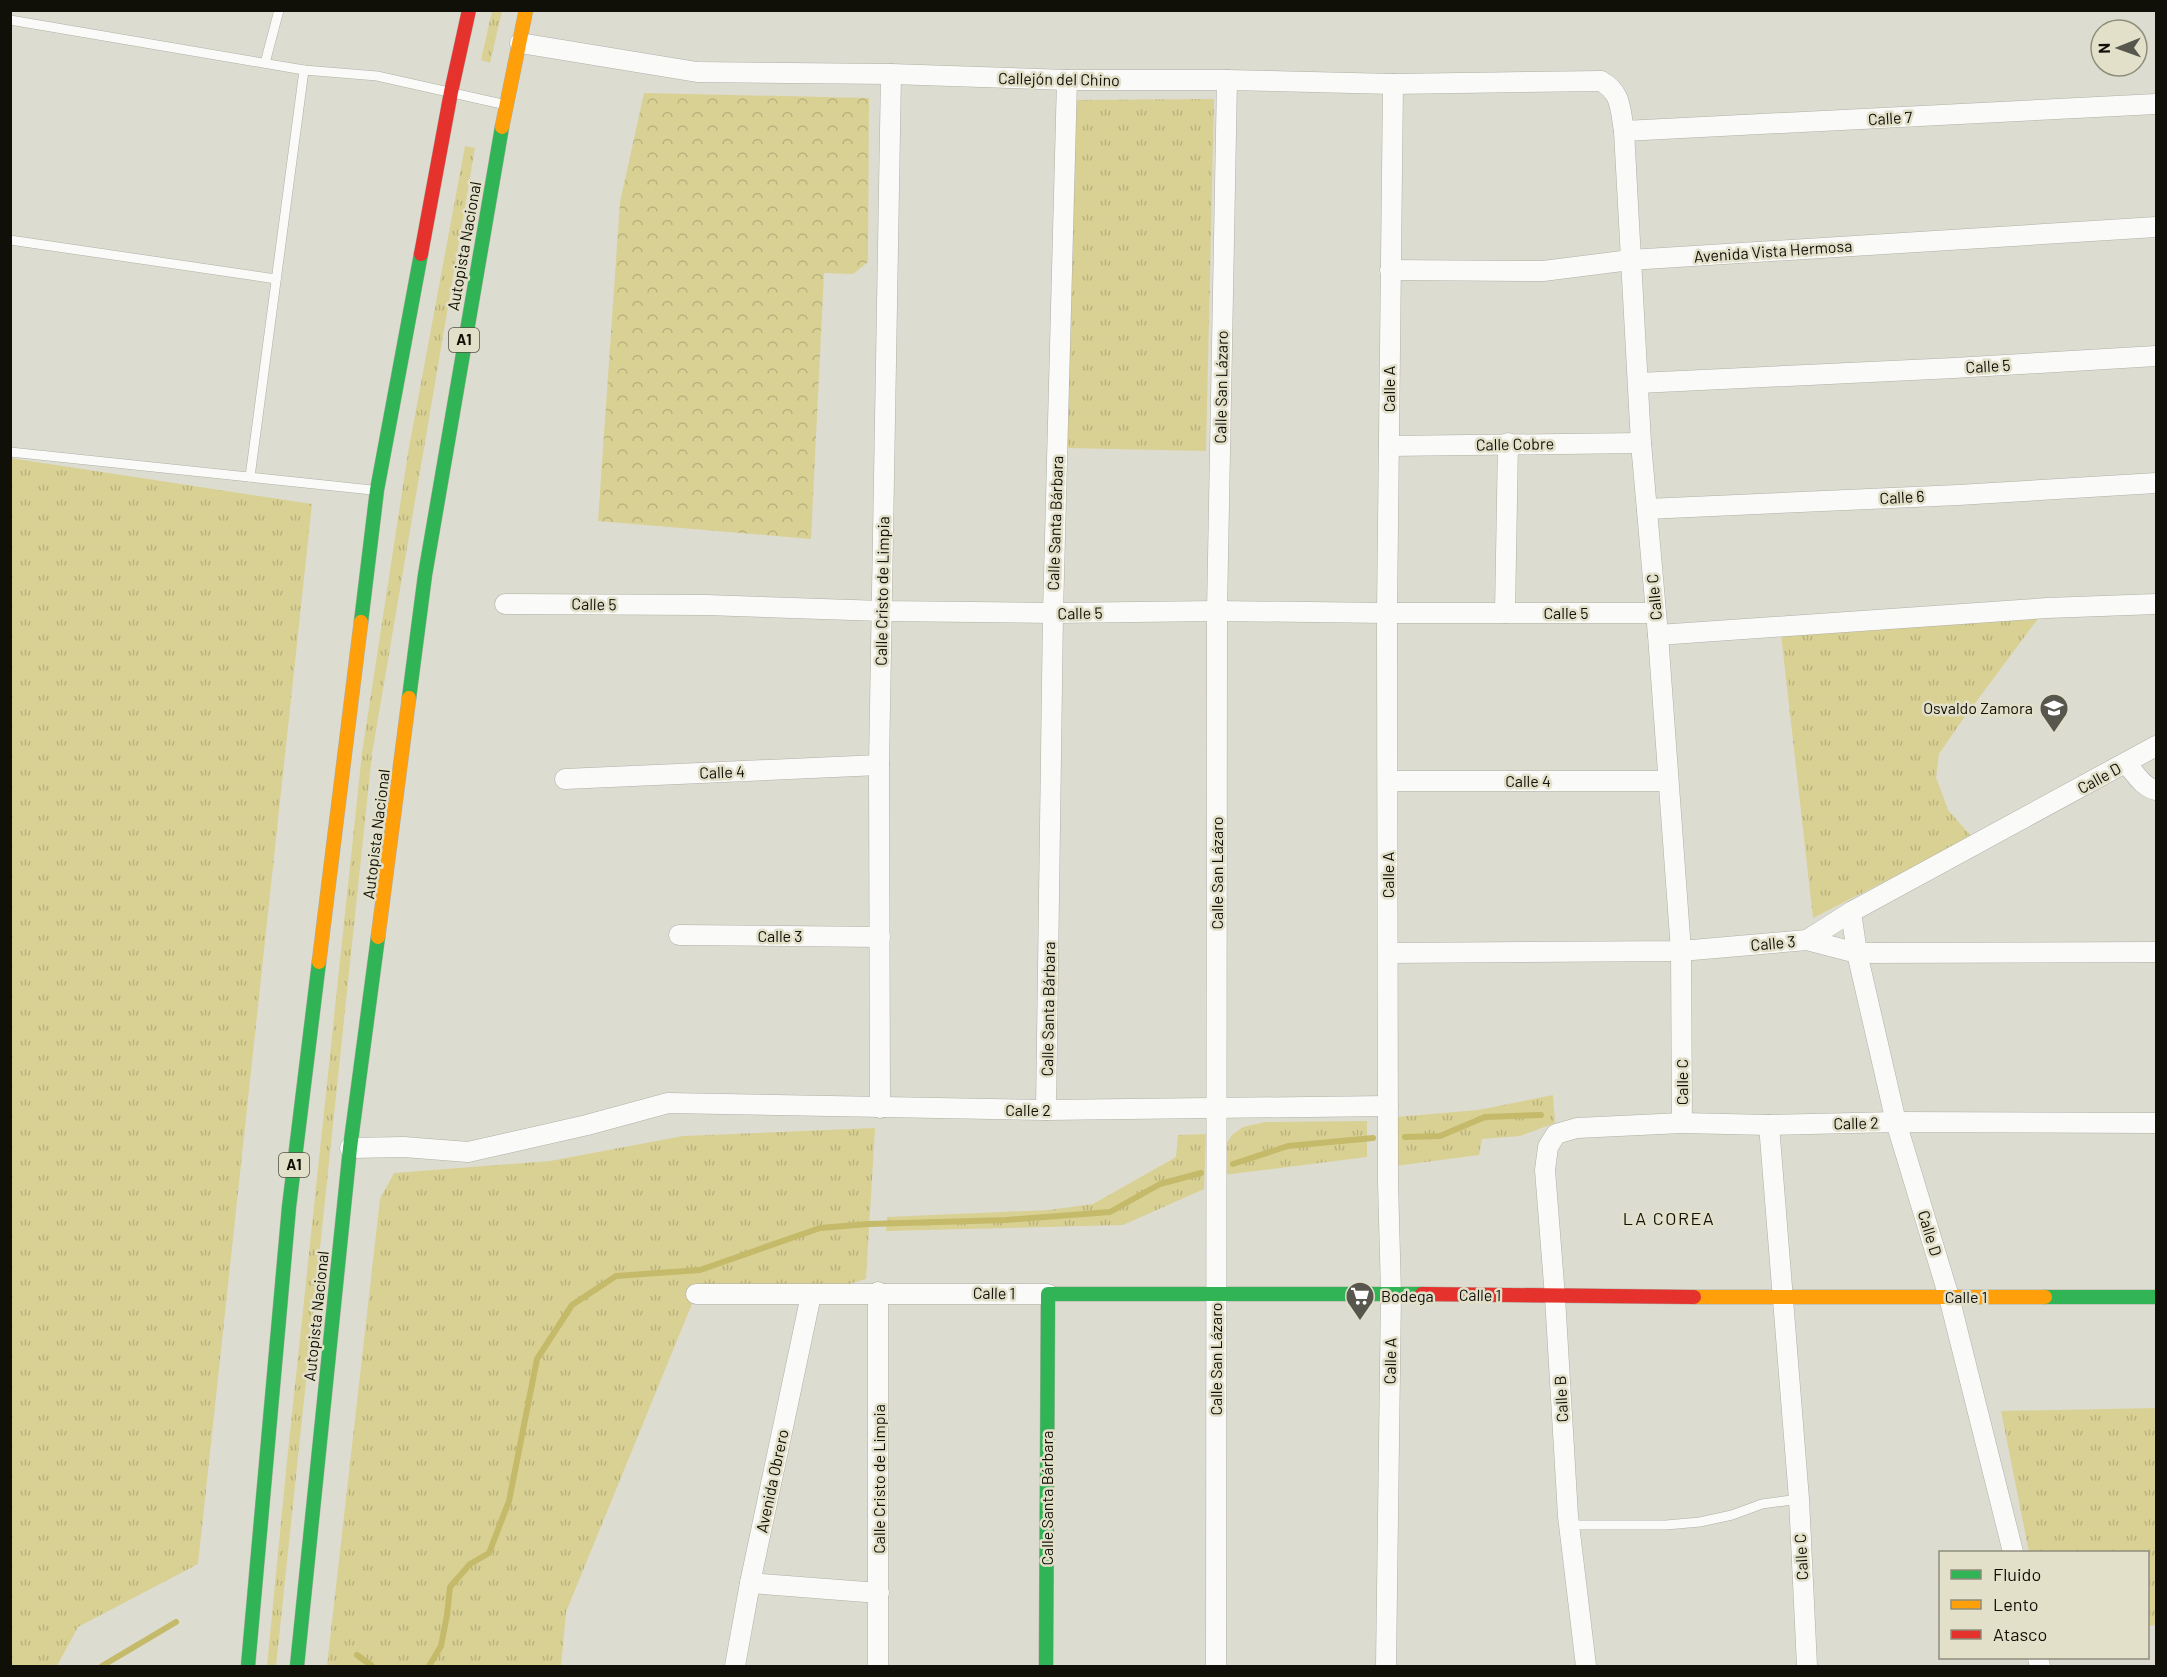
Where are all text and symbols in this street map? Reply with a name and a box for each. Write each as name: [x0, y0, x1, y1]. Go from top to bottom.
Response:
north arrow: [2089, 18, 2149, 78]
text: N: [2094, 43, 2113, 54]
street label: Callejón del Chino: [998, 68, 1120, 89]
street label: Calle 7: [1867, 107, 1913, 128]
street label: Autopista Nacional: [443, 180, 484, 312]
street label: Avenida Vista Hermosa: [1693, 235, 1853, 266]
road number: A1: [449, 328, 479, 352]
street label: Calle San Lázaro: [1210, 330, 1231, 444]
street label: Calle 5: [1965, 355, 2011, 376]
street label: Calle A: [1379, 365, 1398, 412]
street label: Calle Cobre: [1476, 433, 1554, 454]
street label: Calle Santa Bárbara: [1043, 455, 1066, 591]
street label: Calle 6: [1879, 486, 1925, 507]
street label: Calle Cristo de Limpia: [871, 516, 892, 666]
street label: Calle C: [1642, 573, 1665, 621]
street label: Calle 5: [571, 594, 617, 613]
street label: Calle 5: [1057, 603, 1103, 622]
street label: Calle 5: [1543, 603, 1589, 622]
school or university icon: Osvaldo Zamora: [2038, 692, 2070, 734]
place label: Osvaldo Zamora: [1923, 698, 2033, 717]
street label: Calle D: [2074, 758, 2124, 797]
street label: Calle 4: [699, 761, 745, 782]
street label: Autopista Nacional: [358, 768, 393, 900]
street label: Calle 4: [1505, 771, 1551, 790]
street label: Calle San Lázaro: [1207, 816, 1226, 930]
street label: Calle A: [1378, 851, 1397, 898]
street label: Calle 3: [757, 926, 803, 945]
street label: Calle 3: [1750, 931, 1796, 954]
street label: Calle Santa Bárbara: [1037, 941, 1058, 1077]
street label: Calle C: [1672, 1059, 1691, 1105]
street label: Calle 2: [1005, 1100, 1051, 1119]
street label: Calle 2: [1833, 1113, 1879, 1132]
road number: A1: [279, 1153, 309, 1177]
district label: LA COREA: [1623, 1207, 1715, 1229]
street label: Calle D: [1915, 1208, 1946, 1258]
street label: Autopista Nacional: [299, 1250, 332, 1382]
supermarket icon: Bodega: [1344, 1280, 1376, 1322]
street label: Calle 1: [973, 1283, 1015, 1302]
street label: Calle 1: [1459, 1285, 1501, 1304]
place label: Bodega: [1381, 1286, 1434, 1305]
street label: Calle 1: [1945, 1287, 1987, 1306]
street label: Calle San Lázaro: [1206, 1302, 1225, 1416]
street label: Calle A: [1380, 1337, 1399, 1384]
street label: Calle B: [1550, 1375, 1571, 1423]
street label: Calle Cristo de Limpia: [869, 1404, 888, 1554]
street label: Avenida Obrero: [751, 1427, 792, 1534]
street label: Calle Santa Bárbara: [1037, 1431, 1056, 1565]
street label: Calle C: [1790, 1533, 1811, 1581]
legend: [1939, 1551, 2149, 1659]
text: Fluido: [1993, 1563, 2041, 1585]
text: Lento: [1993, 1593, 2039, 1615]
text: Atasco: [1993, 1623, 2047, 1645]

